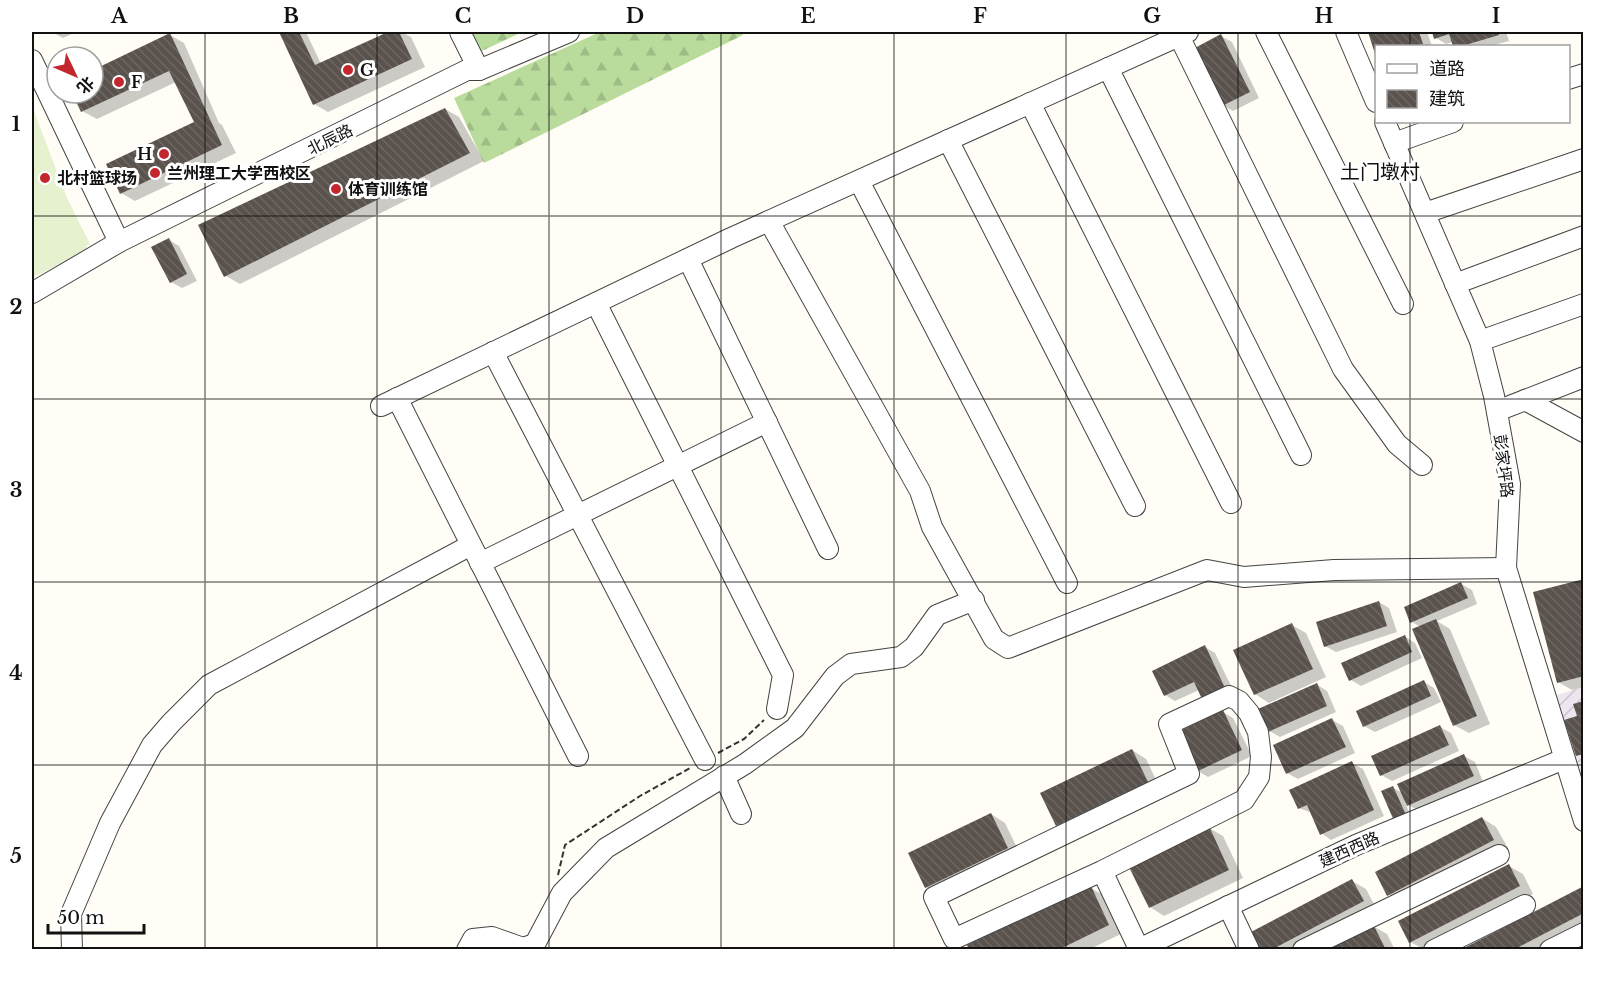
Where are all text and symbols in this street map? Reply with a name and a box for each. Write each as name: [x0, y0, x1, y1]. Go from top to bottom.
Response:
text: A: [110, 4, 128, 28]
text: B: [283, 4, 299, 28]
text: C: [455, 4, 471, 28]
text: D: [626, 4, 644, 28]
text: E: [800, 4, 816, 28]
text: F: [973, 4, 987, 28]
text: G: [1143, 4, 1161, 28]
text: H: [1315, 4, 1334, 28]
text: I: [1492, 4, 1500, 28]
north arrow: [45, 45, 105, 105]
legend: [1375, 45, 1570, 123]
text: 道路: [1429, 58, 1465, 80]
place label: G: [360, 60, 374, 80]
marker: G: [341, 63, 355, 77]
place label: F: [131, 72, 142, 92]
text: 北: [73, 73, 99, 98]
marker: F: [112, 75, 126, 89]
text: 建筑: [1429, 88, 1465, 110]
text: 1: [12, 112, 21, 136]
street label: 北辰路: [304, 119, 356, 159]
place label: H: [137, 144, 152, 164]
marker: H: [157, 147, 171, 161]
district label: 土门墩村: [1340, 160, 1420, 184]
place label: 兰州理工大学西校区: [167, 163, 311, 183]
marker: 兰州理工大学西校区: [148, 166, 162, 180]
place label: 北村篮球场: [57, 168, 137, 188]
marker: 北村篮球场: [38, 171, 52, 185]
place label: 体育训练馆: [348, 179, 428, 199]
marker: 体育训练馆: [329, 182, 343, 196]
text: 2: [9, 295, 23, 319]
street label: 彭家坪路: [1490, 433, 1518, 499]
text: 3: [10, 478, 22, 502]
text: 4: [9, 661, 23, 685]
street label: 建西西路: [1316, 827, 1382, 871]
text: 5: [10, 844, 22, 868]
scale bar: [48, 897, 144, 935]
text: 50 m: [57, 907, 105, 929]

